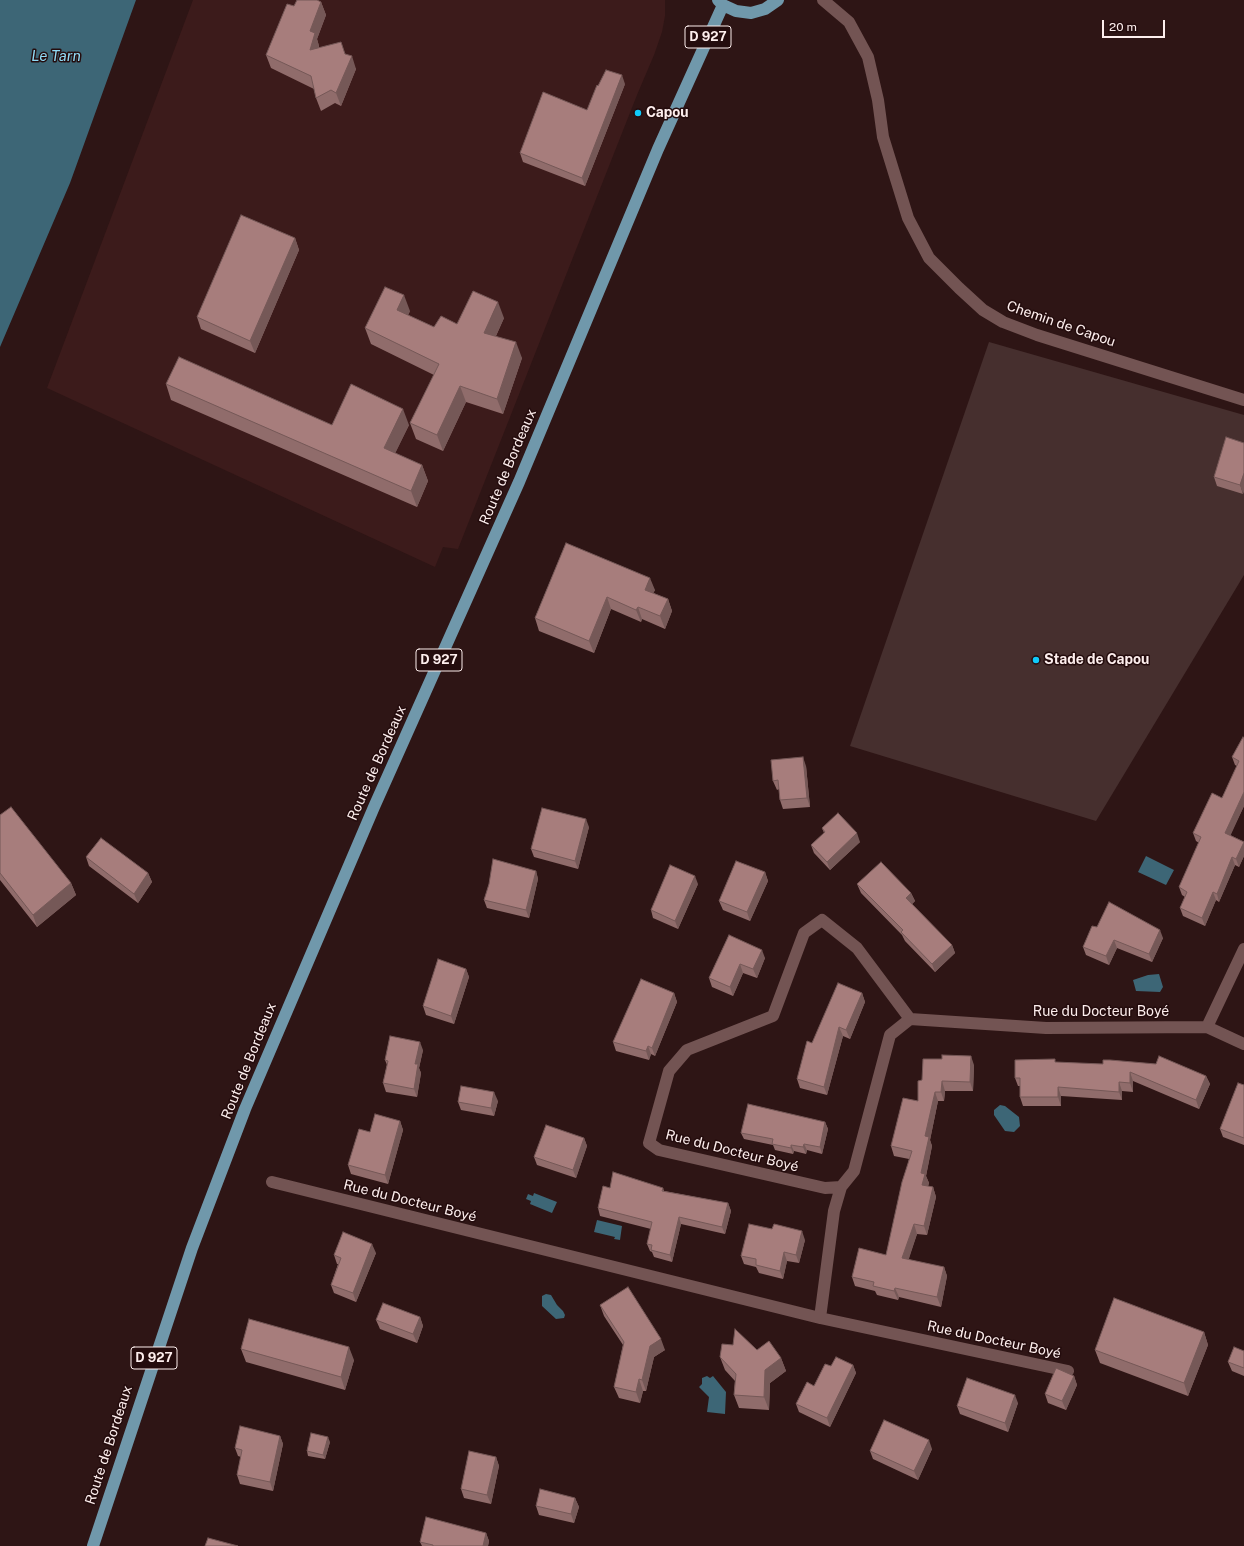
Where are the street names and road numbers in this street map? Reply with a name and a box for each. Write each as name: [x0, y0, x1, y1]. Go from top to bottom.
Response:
road number: D 927: [685, 26, 731, 48]
street label: Chemin de Capou: [1004, 297, 1118, 351]
street label: Route de Bordeaux: [476, 407, 540, 527]
road number: D 927: [416, 649, 462, 671]
street label: Route de Bordeaux: [344, 703, 410, 823]
street label: Route de Bordeaux: [218, 1000, 280, 1122]
street label: Rue du Docteur Boyé: [1033, 1004, 1169, 1020]
street label: Rue du Docteur Boyé: [664, 1126, 800, 1176]
street label: Rue du Docteur Boyé: [342, 1176, 478, 1226]
street label: Rue du Docteur Boyé: [926, 1318, 1062, 1362]
road number: D 927: [131, 1347, 177, 1369]
street label: Route de Bordeaux: [82, 1383, 136, 1507]

